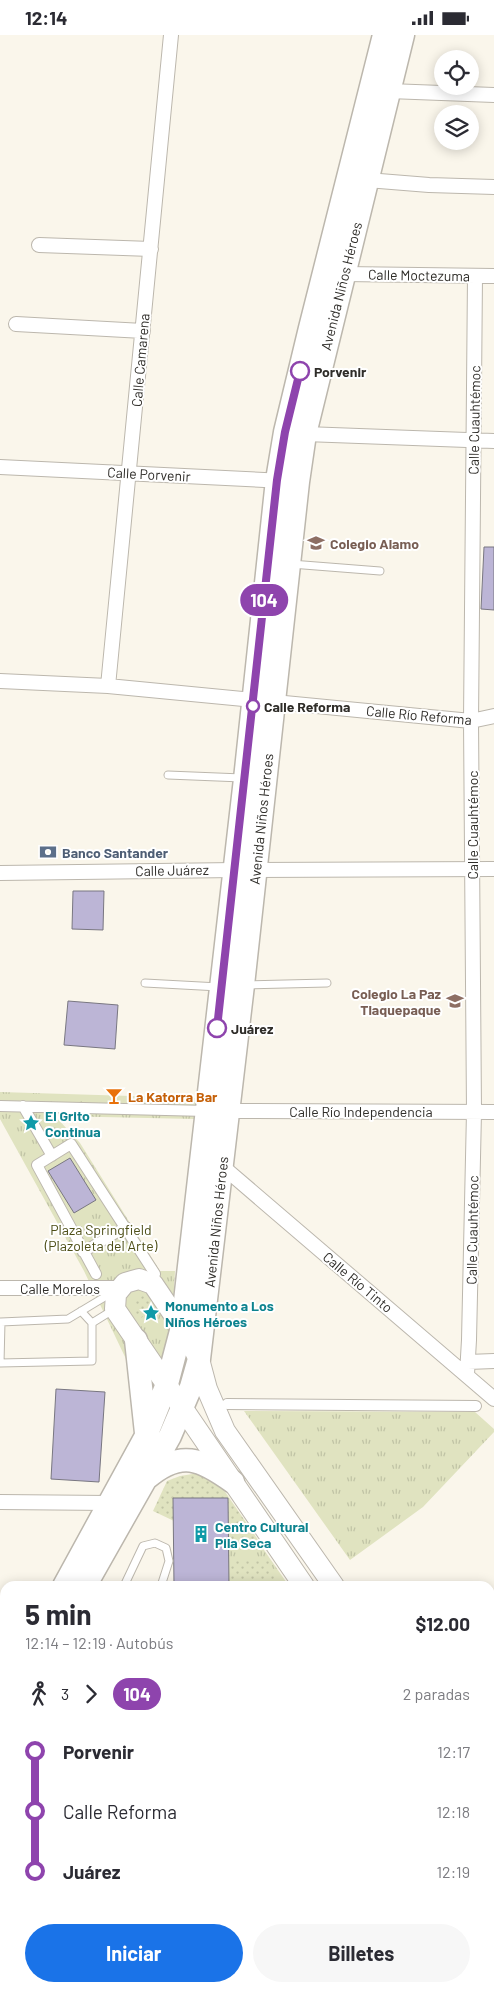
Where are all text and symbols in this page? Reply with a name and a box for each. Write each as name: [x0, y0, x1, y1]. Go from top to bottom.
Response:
text: 12:14: [25, 6, 68, 29]
map controls: [434, 50, 479, 150]
button: locate: [434, 50, 479, 95]
button: layers: [434, 105, 479, 150]
street label: Avenida Niños Héroes: [317, 220, 365, 352]
street label: Calle Moctezuma: [368, 266, 470, 284]
street label: Calle Camarena: [127, 313, 153, 407]
marker: Porvenir: [290, 361, 310, 381]
place label: Porvenir: [314, 363, 367, 380]
street label: Calle Cuauhtémoc: [465, 365, 483, 475]
street label: Calle Porvenir: [107, 463, 191, 485]
school or university icon: Colegio Alamo: [306, 533, 326, 553]
place label: Colegio Alamo: [330, 535, 419, 552]
line badge: 104: [235, 584, 293, 616]
text: 104: [250, 589, 278, 611]
place label: Calle Reforma: [264, 698, 350, 715]
marker: Calle Reforma: [246, 699, 260, 713]
street label: Calle Río Reforma: [366, 702, 472, 728]
street label: Avenida Niños Héroes: [246, 752, 276, 885]
street label: Calle Cuauhtémoc: [464, 770, 481, 880]
bank icon: Banco Santander: [38, 842, 58, 862]
place label: Banco Santander: [62, 844, 169, 861]
street label: Calle Juárez: [135, 861, 209, 879]
place label: Colegio La Paz Tlaquepaque: [351, 985, 442, 1018]
school or university icon: Colegio La Paz Tlaquepaque: [445, 991, 465, 1011]
marker: Juárez: [207, 1018, 227, 1038]
place label: Juárez: [231, 1020, 274, 1037]
bar icon: La Katorra Bar: [104, 1086, 124, 1106]
place label: La Katorra Bar: [128, 1088, 218, 1105]
street label: Calle Río Independencia: [289, 1103, 433, 1120]
place label: El Grito Continua: [45, 1107, 101, 1140]
place icon: El Grito Continua: [21, 1113, 41, 1133]
street label: Avenida Niños Héroes: [201, 1155, 231, 1288]
street label: Calle Cuauhtémoc: [463, 1175, 481, 1285]
park label: Plaza Springfield (Plazoleta del Arte): [44, 1221, 158, 1254]
street label: Calle Río Tinto: [320, 1248, 396, 1316]
street label: Calle Morelos: [20, 1280, 100, 1297]
place label: Monumento a Los Niños Héroes: [165, 1297, 274, 1330]
place icon: Monumento a Los Niños Héroes: [141, 1303, 161, 1323]
place label: Centro Cultural Pila Seca: [215, 1518, 309, 1551]
building icon: Centro Cultural Pila Seca: [191, 1524, 211, 1544]
text: 5 min: [25, 1597, 92, 1631]
text: $12.00: [415, 1612, 470, 1635]
text: 12:14 – 12:19 · Autobús: [25, 1633, 174, 1652]
icon: walk: [25, 1680, 53, 1708]
icon: forward: [77, 1680, 105, 1708]
text: 104: [123, 1683, 151, 1705]
text: 3: [61, 1684, 69, 1703]
text: 2 paradas: [403, 1684, 470, 1703]
text: Porvenir: [63, 1740, 134, 1763]
text: 12:17: [437, 1742, 470, 1761]
text: Calle Reforma: [63, 1800, 177, 1823]
text: 12:18: [436, 1802, 470, 1821]
text: Juárez: [63, 1860, 121, 1883]
text: 12:19: [436, 1862, 470, 1881]
button: Iniciar: [25, 1924, 243, 1982]
button: Billetes: [253, 1924, 470, 1982]

